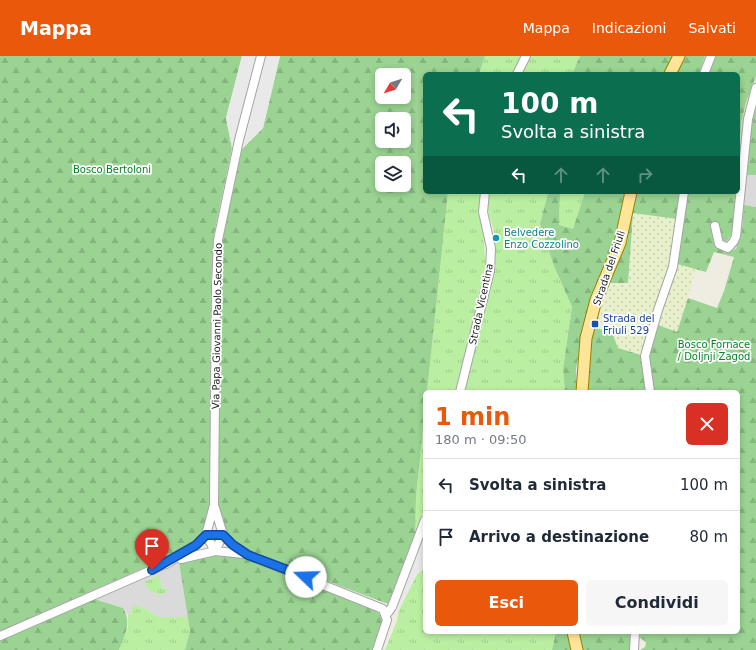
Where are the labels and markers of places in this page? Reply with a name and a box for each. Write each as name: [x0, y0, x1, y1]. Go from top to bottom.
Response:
place label: Belvedere Enzo Cozzolino: [504, 227, 579, 250]
marker: Belvedere Enzo Cozzolino: [491, 233, 501, 243]
place label: Strada del Friuli 529: [603, 313, 654, 336]
marker: Strada del Friuli 529: [590, 319, 600, 329]
pin: [135, 529, 169, 570]

